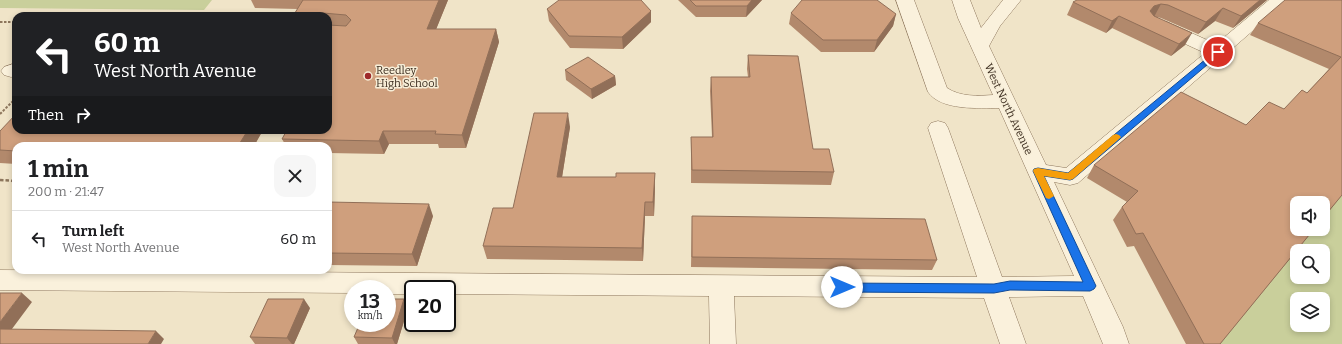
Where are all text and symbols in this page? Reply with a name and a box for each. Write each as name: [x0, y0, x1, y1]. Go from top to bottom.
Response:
text: 60 m: [94, 26, 160, 59]
icon: left: [28, 28, 80, 80]
pin: [1201, 35, 1235, 69]
icon: arrive: [1207, 41, 1229, 63]
text: West North Avenue: [94, 60, 256, 82]
street label: West North Avenue: [982, 62, 1035, 157]
place label: Reedley High School: [376, 64, 438, 90]
marker: Reedley High School: [363, 71, 373, 81]
icon: right: [72, 104, 94, 126]
text: Then: [28, 106, 64, 124]
text: 1 min: [28, 155, 89, 183]
button: close: [274, 155, 316, 197]
text: 200 m · 21:47: [28, 184, 104, 199]
map controls: [1290, 196, 1330, 332]
button: sound: [1290, 196, 1330, 236]
text: Turn left: [62, 222, 124, 240]
icon: left: [28, 228, 50, 250]
text: 60 m: [280, 230, 316, 248]
text: West North Avenue: [62, 240, 179, 255]
button: search: [1290, 244, 1330, 284]
position arrow: [821, 266, 863, 308]
speed limit sign: 20: [404, 280, 456, 332]
text: 13: [360, 289, 380, 313]
button: layers: [1290, 292, 1330, 332]
text: km/h: [358, 310, 382, 322]

